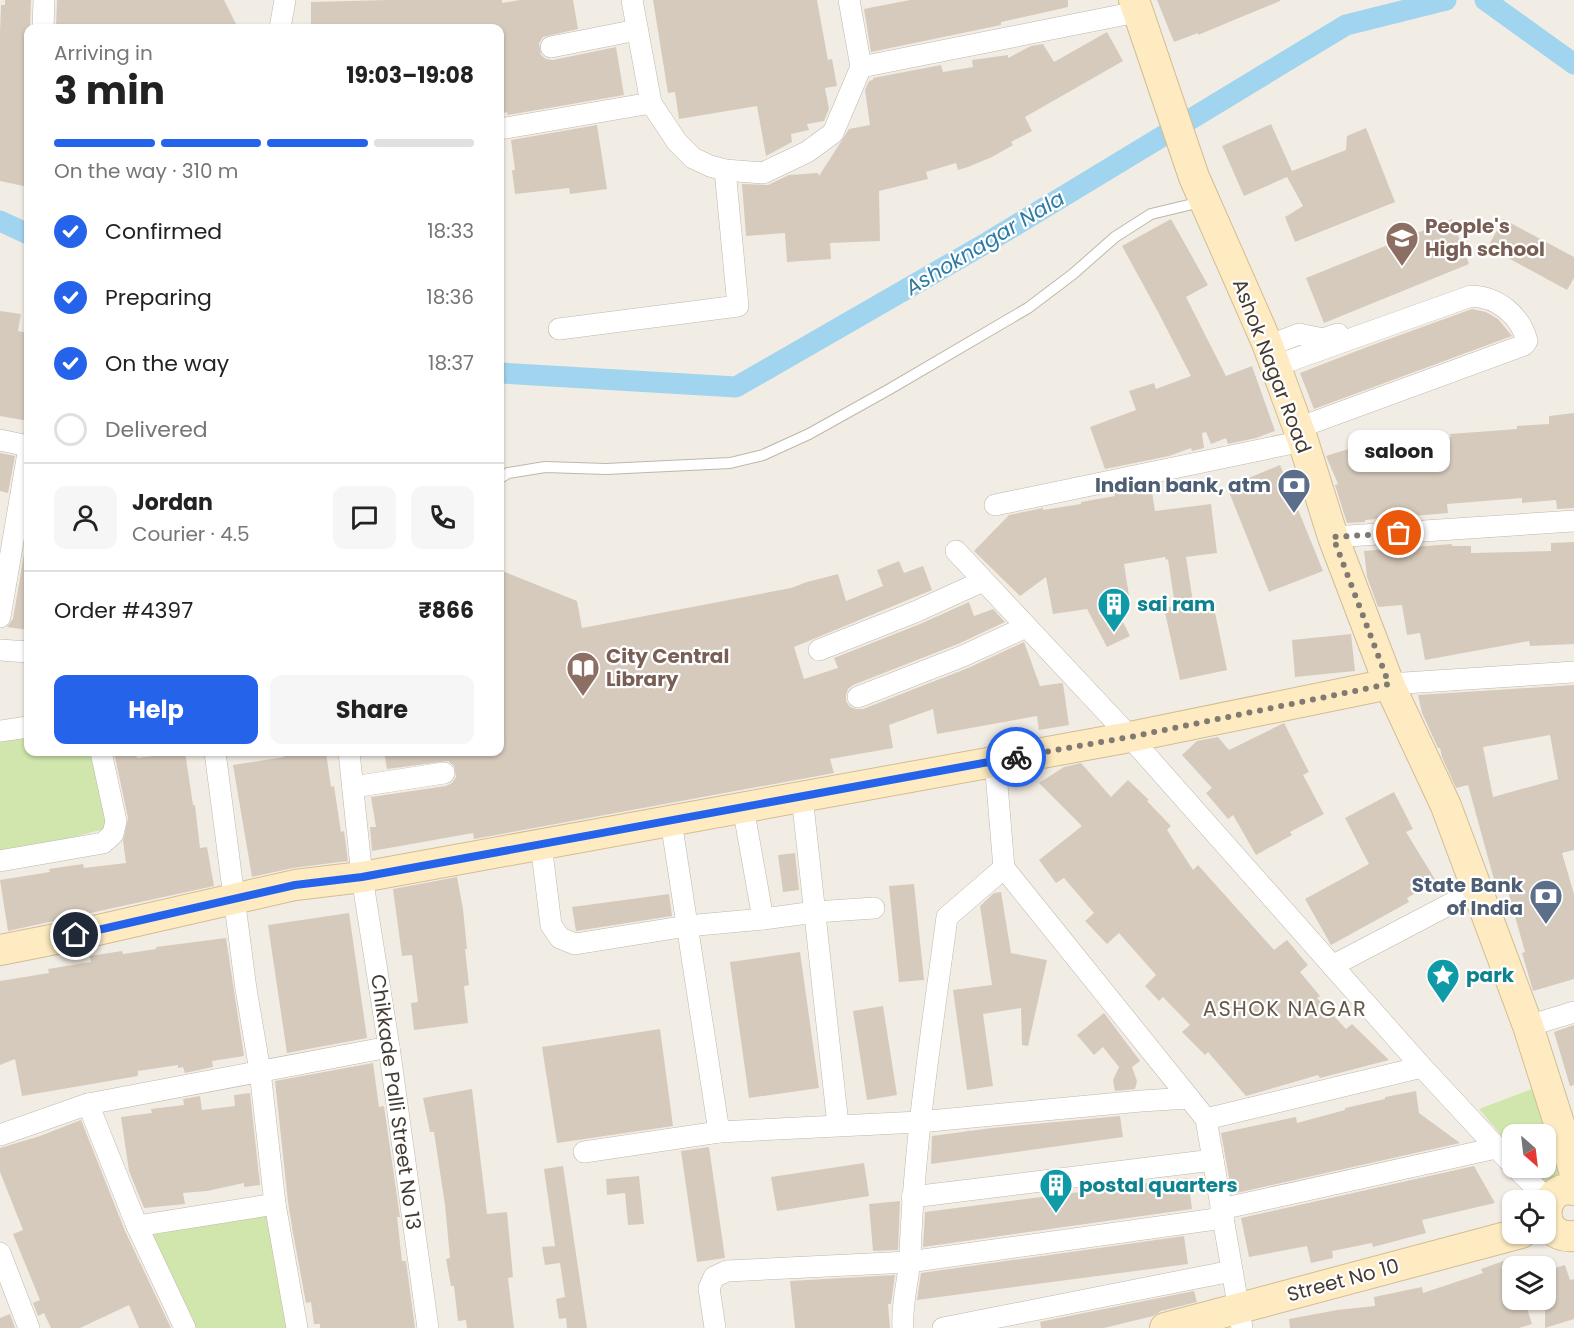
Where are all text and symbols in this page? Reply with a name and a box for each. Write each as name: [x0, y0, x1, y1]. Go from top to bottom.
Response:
text: Arriving in: [54, 39, 153, 67]
text: 19:03–19:08: [346, 60, 474, 91]
text: 3 min: [54, 63, 165, 118]
text: On the way · 310 m: [54, 157, 238, 185]
water label: Ashoknagar Nala: [899, 183, 1070, 302]
place label: People's High school: [1425, 212, 1545, 263]
icon: check: [54, 215, 87, 248]
text: Confirmed: [105, 216, 222, 247]
text: 18:33: [427, 217, 474, 245]
school or university icon: People's High school: [1384, 220, 1420, 267]
street label: Ashok Nagar Road: [1226, 275, 1318, 457]
icon: check: [54, 281, 87, 314]
text: Preparing: [105, 282, 212, 313]
text: 18:36: [426, 283, 474, 311]
icon: check: [54, 347, 87, 380]
text: On the way: [105, 348, 229, 379]
text: 18:37: [428, 349, 474, 377]
text: Delivered: [105, 414, 208, 445]
callout: saloon: [1348, 431, 1450, 473]
text: saloon: [1364, 437, 1434, 465]
bank icon: Indian bank, atm: [1276, 467, 1312, 514]
place label: Indian bank, atm: [1095, 471, 1271, 499]
button: person: [54, 486, 117, 549]
button: chat: [333, 486, 396, 549]
button: phone: [411, 486, 474, 549]
text: Jordan: [132, 487, 213, 518]
pin: [1373, 507, 1424, 558]
icon: bag: [1382, 516, 1415, 549]
text: Courier · 4.5: [132, 520, 250, 548]
building icon: sai ram: [1096, 586, 1132, 633]
place label: sai ram: [1137, 590, 1215, 618]
text: Order #4397: [54, 595, 193, 626]
text: ₹866: [419, 595, 474, 626]
place label: City Central Library: [606, 642, 729, 693]
library icon: City Central Library: [565, 650, 601, 697]
button: Help: [54, 675, 258, 744]
button: Share: [270, 675, 474, 744]
courier: [986, 727, 1046, 787]
icon: bike: [1000, 741, 1033, 774]
place label: State Bank of India: [1412, 871, 1524, 922]
bank icon: State Bank of India: [1528, 878, 1564, 925]
pin: [50, 909, 101, 960]
icon: home: [59, 918, 92, 951]
place icon: park: [1425, 957, 1461, 1004]
place label: park: [1466, 961, 1515, 989]
street label: Chikkade Palli Street No 13: [364, 972, 428, 1232]
district label: ASHOK NAGAR: [1203, 994, 1367, 1023]
north arrow: [1502, 1124, 1556, 1178]
map controls: [1502, 1124, 1556, 1310]
building icon: postal quarters: [1038, 1167, 1074, 1214]
place label: postal quarters: [1079, 1171, 1238, 1199]
button: locate: [1502, 1190, 1556, 1244]
street label: Street No 10: [1284, 1252, 1402, 1308]
button: layers: [1502, 1256, 1556, 1310]

